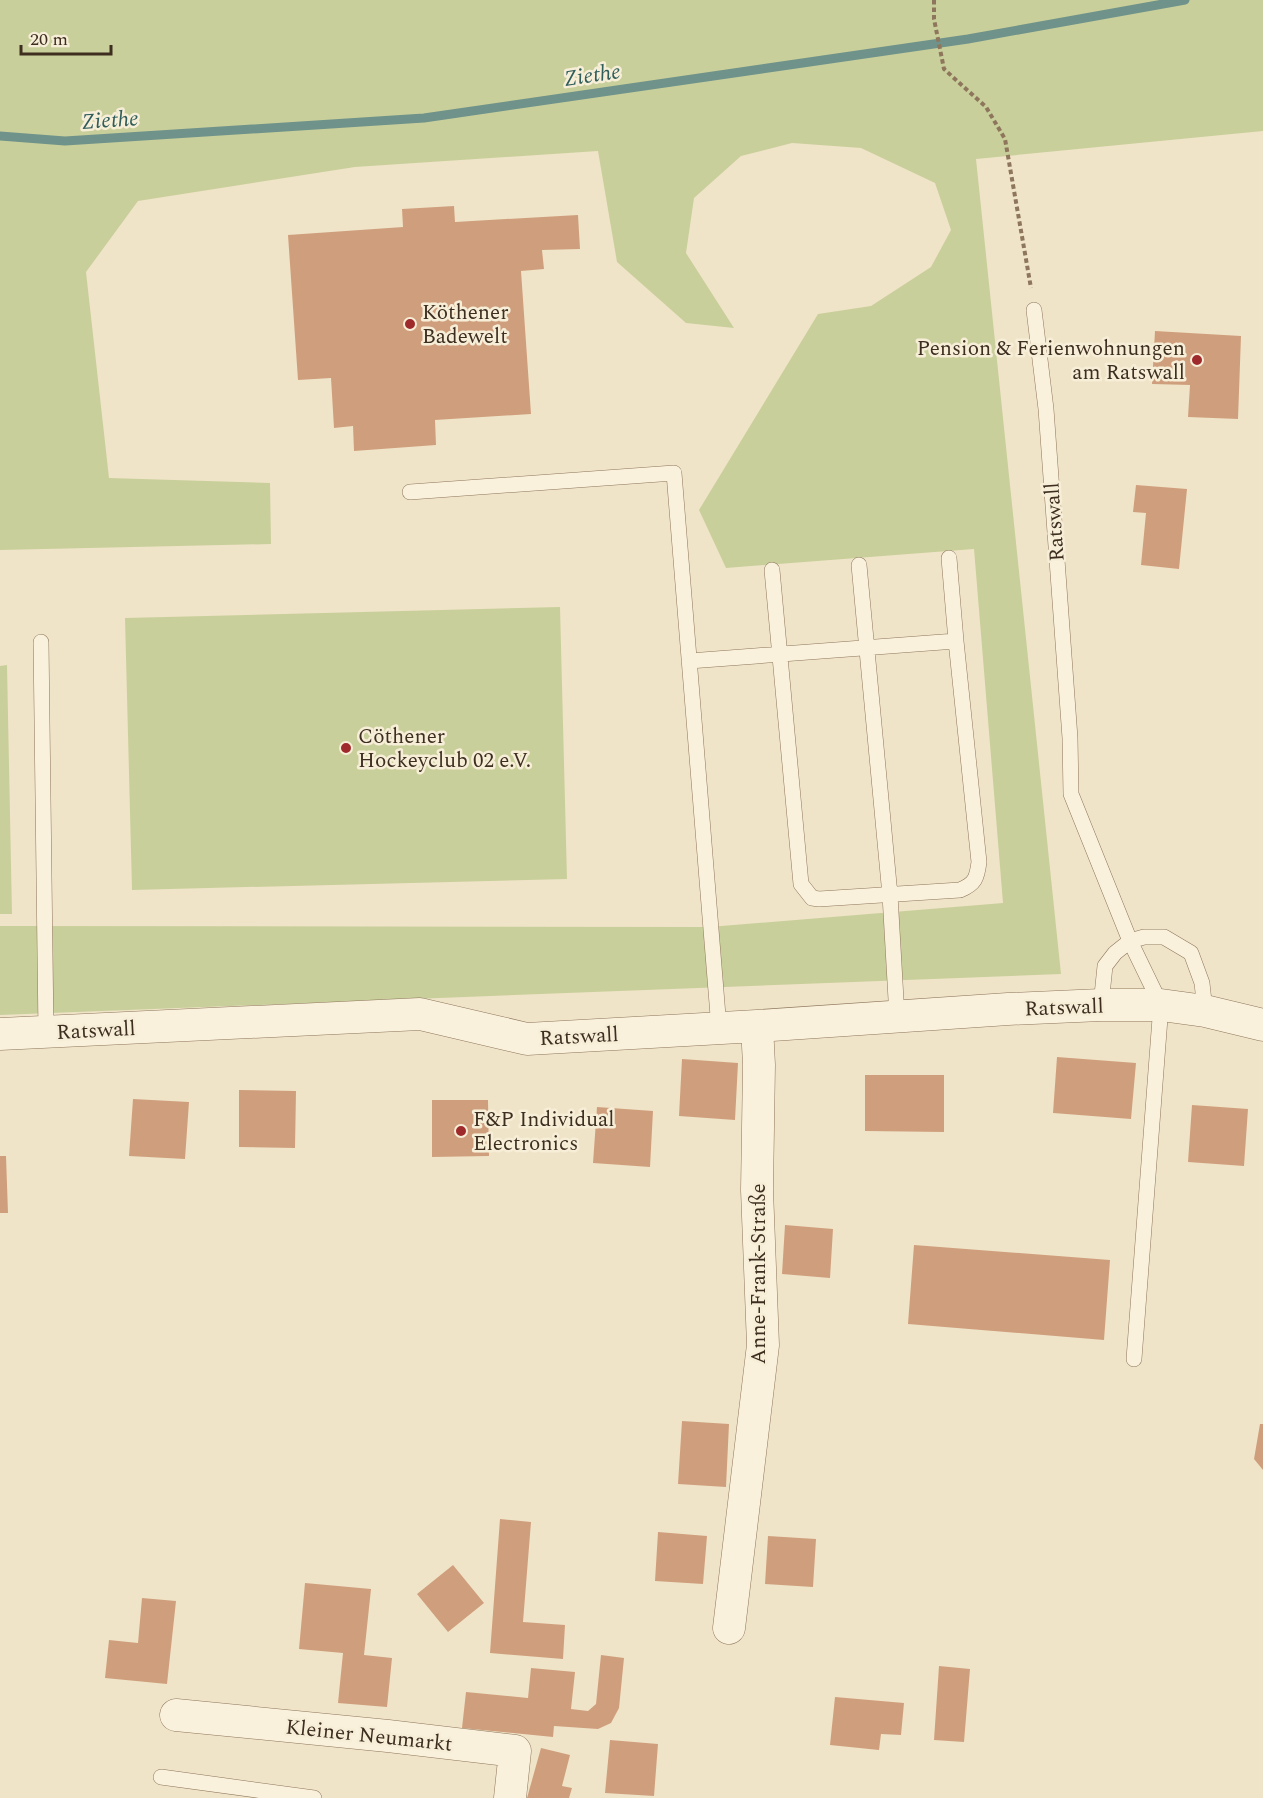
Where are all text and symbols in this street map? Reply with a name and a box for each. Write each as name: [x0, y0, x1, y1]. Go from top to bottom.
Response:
scale bar: [21, 18, 111, 56]
text: 20 m: [30, 26, 68, 53]
water label: Ziethe: [562, 55, 623, 96]
water label: Ziethe: [80, 102, 140, 139]
place label: Köthener Badewelt: [422, 297, 509, 353]
marker: Köthener Badewelt: [403, 317, 417, 331]
place label: Pension & Ferienwohnungen am Ratswall: [917, 333, 1185, 389]
marker: Pension & Ferienwohnungen am Ratswall: [1190, 353, 1204, 367]
street label: Ratswall: [1036, 481, 1074, 563]
place label: Cöthener Hockeyclub 02 e.V.: [358, 721, 531, 777]
marker: Cöthener Hockeyclub 02 e.V.: [339, 741, 353, 755]
street label: Ratswall: [1024, 991, 1104, 1025]
street label: Ratswall: [56, 1013, 136, 1049]
street label: Ratswall: [539, 1019, 619, 1055]
place label: F&P Individual Electronics: [473, 1104, 614, 1160]
marker: F&P Individual Electronics: [454, 1124, 468, 1138]
street label: Anne-Frank-Straße: [743, 1183, 775, 1365]
street label: Kleiner Neumarkt: [284, 1711, 454, 1761]

